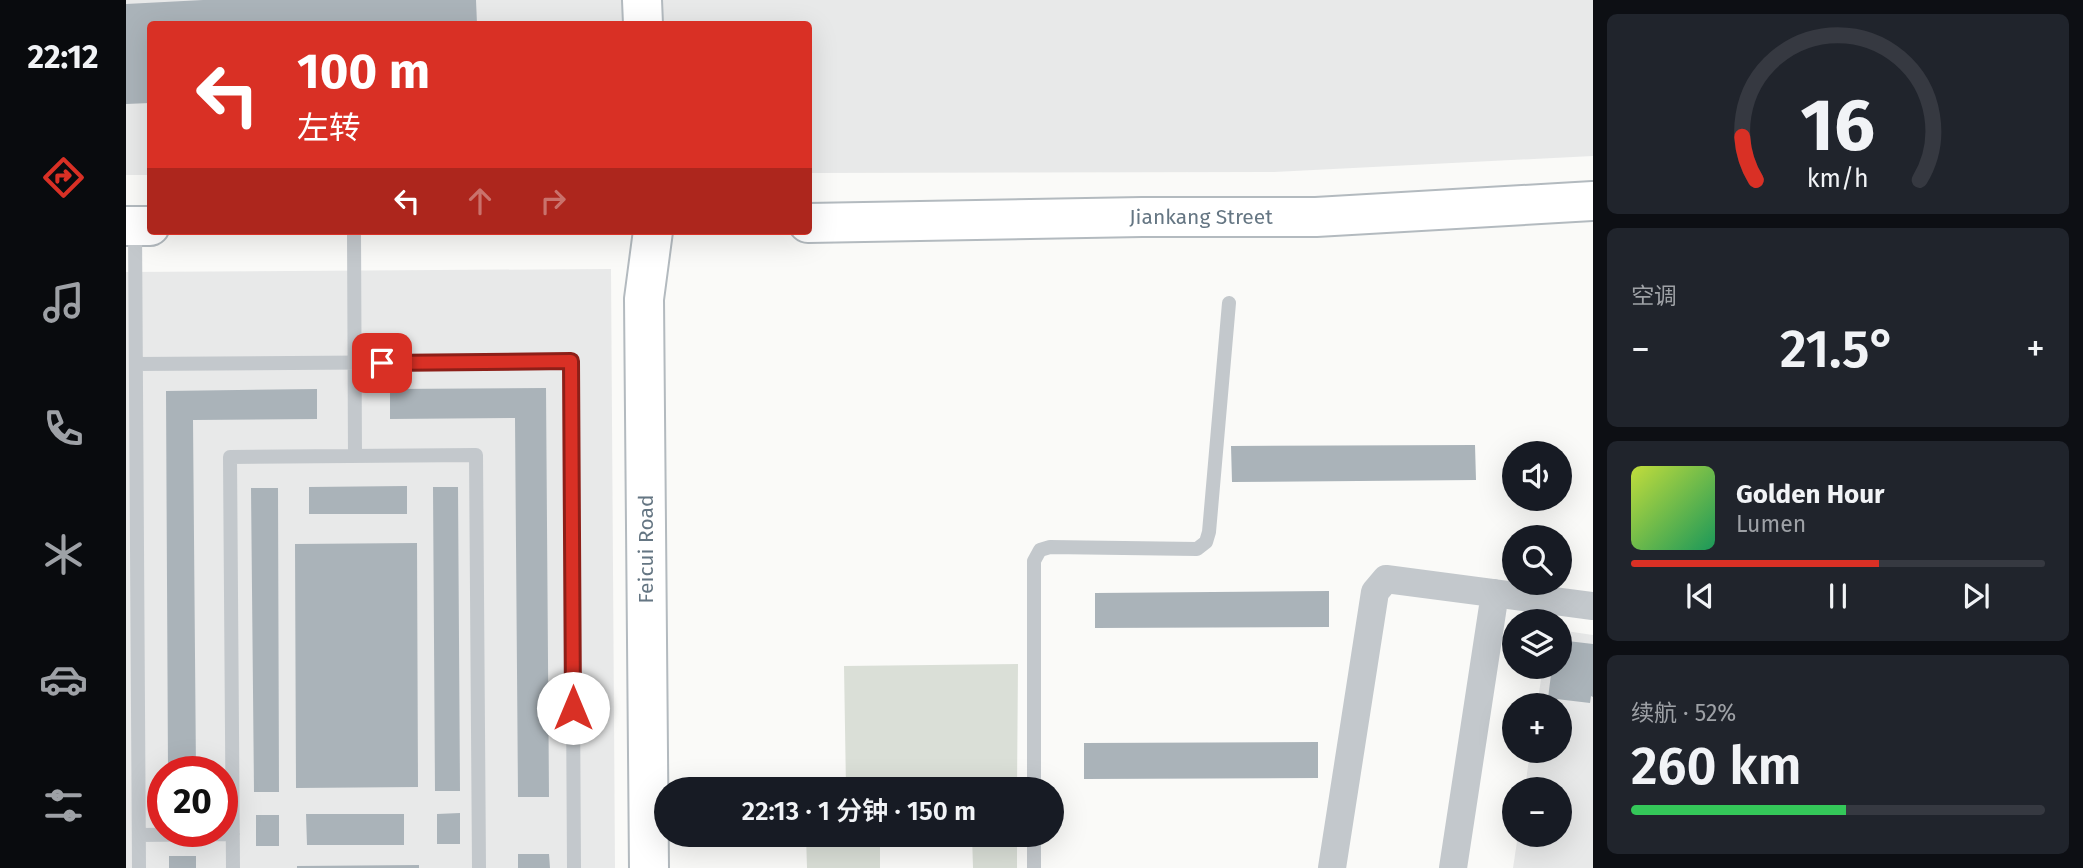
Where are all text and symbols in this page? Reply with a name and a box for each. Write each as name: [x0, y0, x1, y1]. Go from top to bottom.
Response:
text: 22:12: [27, 38, 99, 76]
text: 100 m: [297, 42, 430, 101]
icon: left: [182, 49, 273, 140]
text: 16: [1801, 82, 1875, 169]
text: 左转: [297, 109, 361, 147]
icon: directions: [39, 153, 88, 202]
text: km/h: [1807, 164, 1869, 194]
icon: left: [388, 182, 426, 220]
icon: ahead: [461, 182, 499, 220]
icon: right: [534, 182, 572, 220]
street label: Jiankang Street: [1129, 204, 1273, 230]
icon: music: [39, 278, 88, 327]
text: 空调: [1631, 282, 1677, 310]
text: 21.5°: [1780, 318, 1896, 381]
text: −: [1631, 326, 1650, 372]
text: +: [2026, 326, 2045, 372]
pin: [352, 333, 412, 393]
icon: arrive: [363, 344, 401, 382]
icon: phone: [39, 404, 88, 453]
map controls: [1502, 441, 1572, 847]
button: sound: [1502, 441, 1572, 511]
text: Golden Hour: [1736, 479, 1884, 510]
street label: Feicui Road: [633, 495, 659, 603]
text: Lumen: [1736, 510, 1806, 538]
button: search: [1502, 525, 1572, 595]
icon: climate: [39, 530, 88, 579]
icon: previous: [1681, 577, 1719, 615]
icon: pause: [1819, 577, 1857, 615]
icon: next: [1957, 577, 1995, 615]
button: layers: [1502, 609, 1572, 679]
icon: car: [39, 655, 88, 704]
position arrow: [536, 671, 610, 745]
button: +: [1502, 693, 1572, 763]
text: 续航 · 52%: [1631, 699, 1736, 727]
text: 260 km: [1631, 735, 1802, 798]
speed limit sign: 20: [147, 756, 238, 847]
button: −: [1502, 777, 1572, 847]
icon: filters: [39, 781, 88, 830]
text: 22:13 · 1 分钟 · 150 m: [742, 796, 976, 827]

